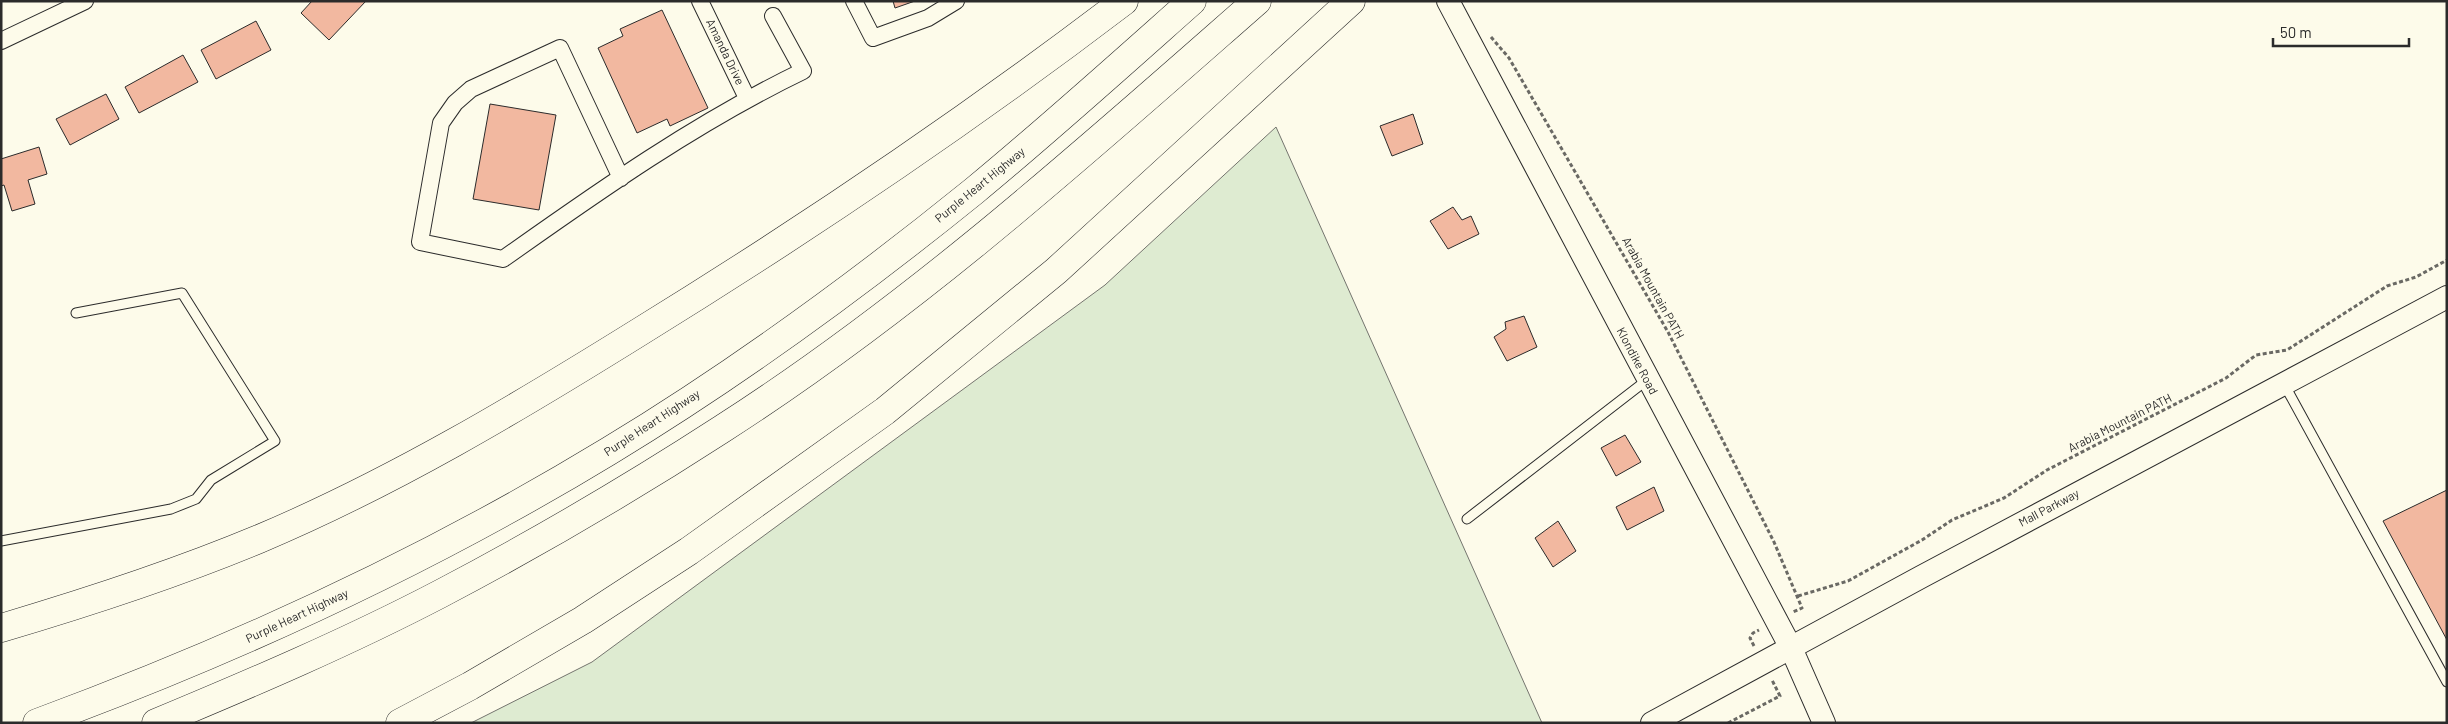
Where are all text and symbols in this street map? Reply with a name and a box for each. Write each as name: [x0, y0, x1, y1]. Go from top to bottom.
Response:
scale bar: [2273, 15, 2409, 47]
street label: Amanda Drive: [704, 16, 748, 87]
text: 50 m: [2280, 23, 2312, 41]
street label: Purple Heart Highway: [932, 143, 1027, 225]
street label: Arabia Mountain PATH: [1620, 234, 1688, 341]
street label: Klondike Road: [1614, 325, 1661, 396]
street label: Purple Heart Highway: [601, 386, 702, 458]
street label: Arabia Mountain PATH: [2065, 390, 2174, 454]
street label: Mall Parkway: [2016, 485, 2082, 529]
street label: Purple Heart Highway: [243, 585, 350, 645]

